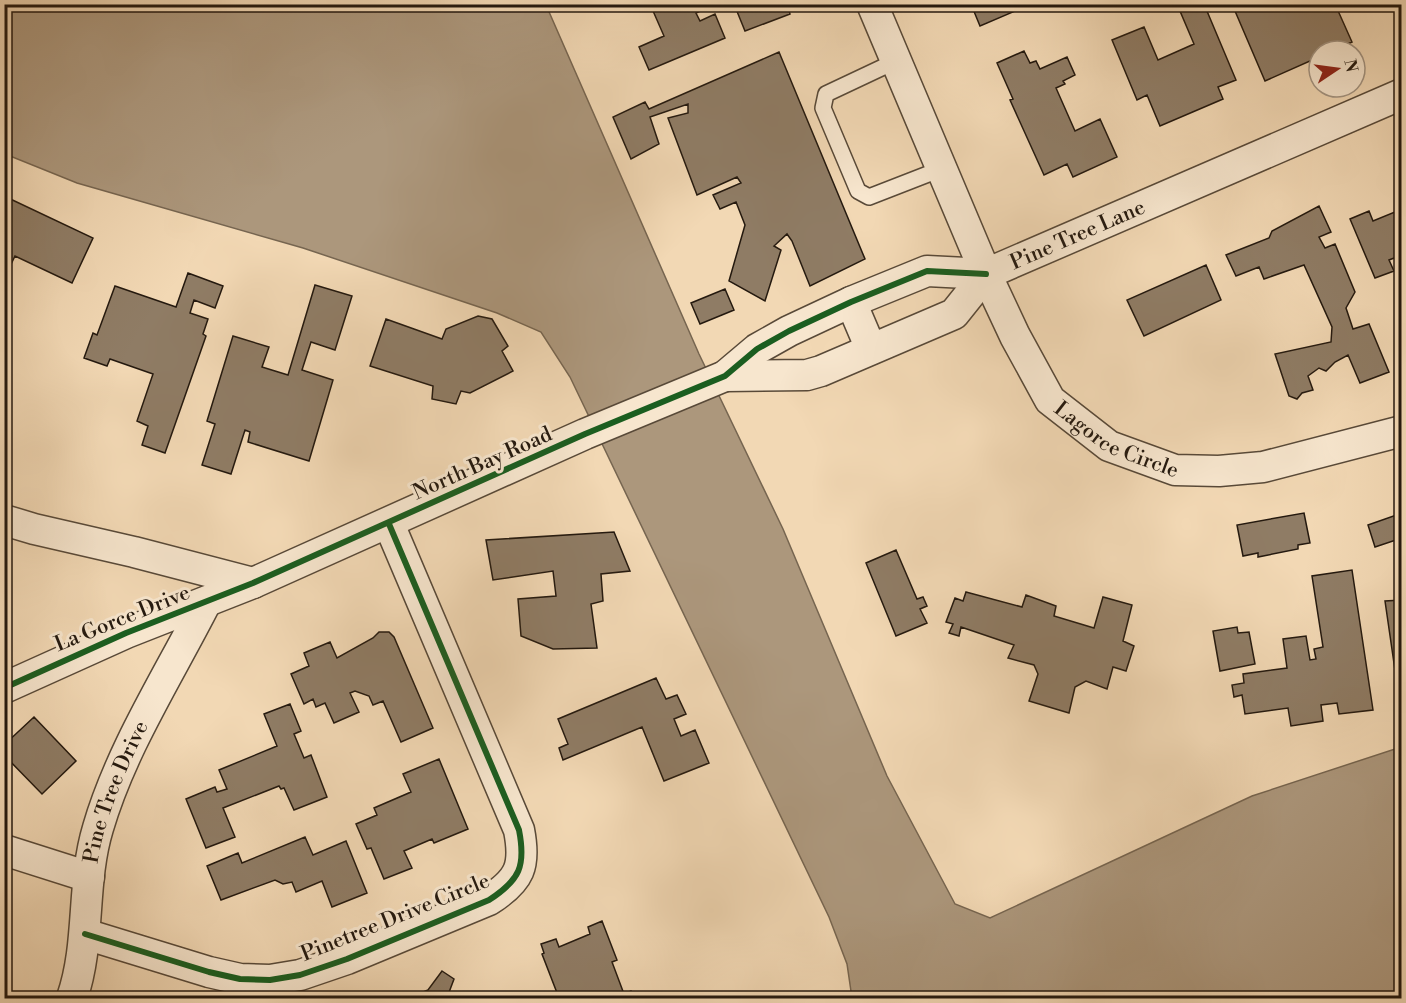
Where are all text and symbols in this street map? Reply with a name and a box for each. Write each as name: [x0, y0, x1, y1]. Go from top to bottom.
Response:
north arrow: [1307, 39, 1367, 99]
text: N: [1339, 57, 1362, 75]
street label: Pine Tree Lane: [1006, 195, 1149, 276]
street label: Lagorce Circle: [1048, 396, 1182, 484]
street label: North Bay Road: [409, 422, 556, 506]
street label: La Gorce Drive: [51, 580, 194, 658]
street label: Pine Tree Drive: [79, 717, 154, 865]
street label: Pinetree Drive Circle: [297, 868, 494, 968]

